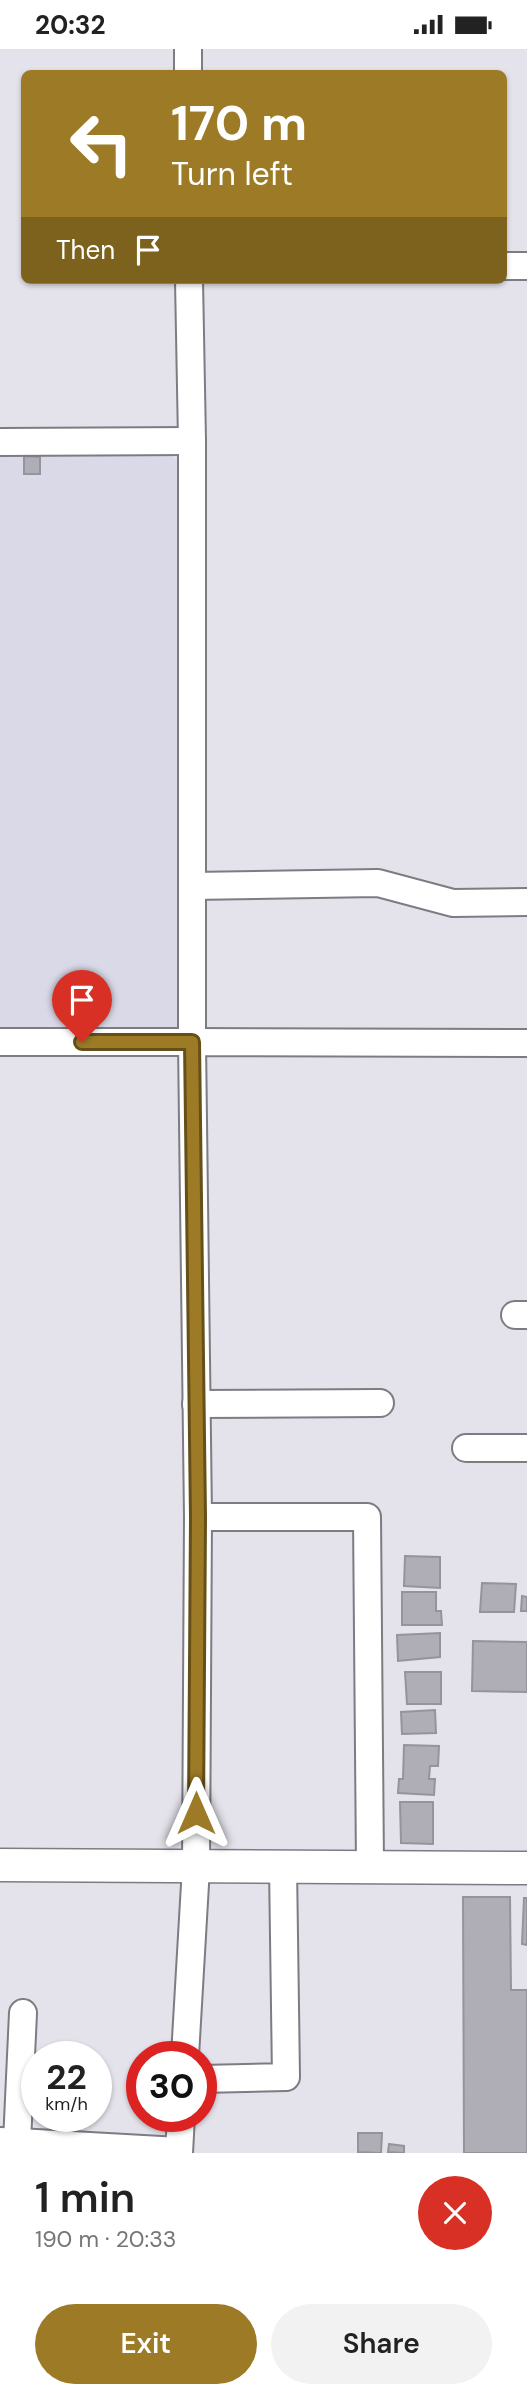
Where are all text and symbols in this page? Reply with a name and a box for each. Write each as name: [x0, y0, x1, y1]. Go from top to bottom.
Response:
text: 20:32: [35, 8, 105, 42]
text: 170 m: [171, 91, 307, 155]
icon: left: [56, 98, 147, 189]
text: Turn left: [171, 153, 293, 195]
icon: arrive: [129, 231, 167, 269]
text: Then: [56, 233, 115, 267]
pin: [52, 970, 112, 1042]
icon: arrive: [63, 981, 101, 1019]
position arrow: [159, 1776, 233, 1850]
speed limit sign: 30: [126, 2041, 217, 2132]
text: 22: [46, 2054, 87, 2100]
text: km/h: [45, 2092, 88, 2116]
text: 1 min: [35, 2170, 135, 2225]
button: close: [418, 2176, 492, 2250]
text: 190 m · 20:33: [35, 2224, 176, 2254]
button: Exit: [35, 2304, 257, 2384]
button: Share: [271, 2304, 492, 2384]

